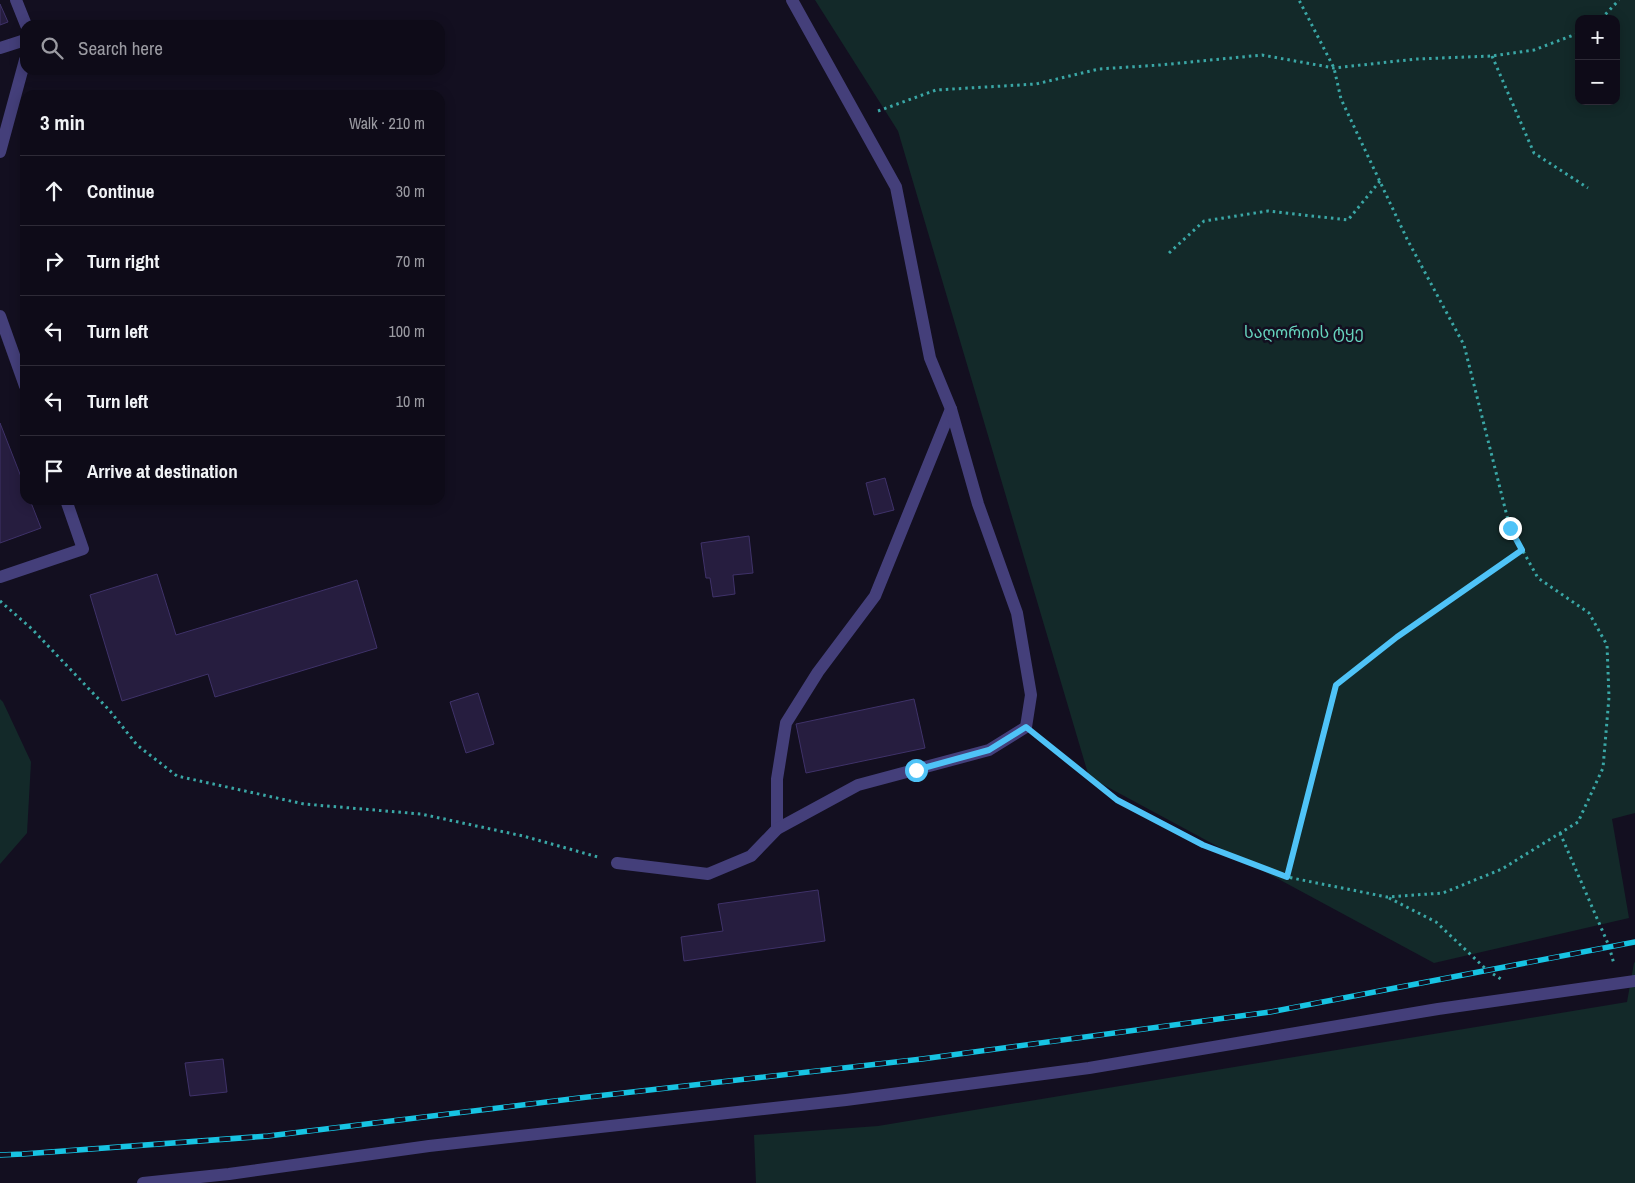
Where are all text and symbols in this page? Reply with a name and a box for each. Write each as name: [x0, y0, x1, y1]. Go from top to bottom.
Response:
map controls: [1575, 15, 1620, 105]
button: +: [1575, 15, 1620, 60]
search box: [20, 20, 445, 75]
icon: search: [38, 34, 66, 62]
text: Search here: [78, 35, 163, 61]
button: −: [1575, 60, 1620, 105]
text: 3 min: [40, 108, 85, 137]
text: Walk · 210 m: [349, 112, 425, 134]
icon: ahead: [40, 177, 68, 205]
text: Continue: [87, 178, 155, 204]
text: 30 m: [396, 180, 425, 202]
icon: right: [40, 247, 68, 275]
text: Turn right: [87, 248, 159, 274]
text: 70 m: [396, 250, 425, 272]
icon: left: [40, 317, 68, 345]
text: Turn left: [87, 318, 148, 344]
text: 100 m: [389, 320, 425, 342]
park label: საღორიის ტყე: [1244, 321, 1364, 343]
icon: left: [40, 387, 68, 415]
text: Turn left: [87, 388, 148, 414]
text: 10 m: [396, 390, 425, 412]
icon: arrive: [40, 457, 68, 485]
text: Arrive at destination: [87, 458, 238, 484]
route end: [1499, 517, 1522, 540]
route start: [905, 759, 928, 782]

